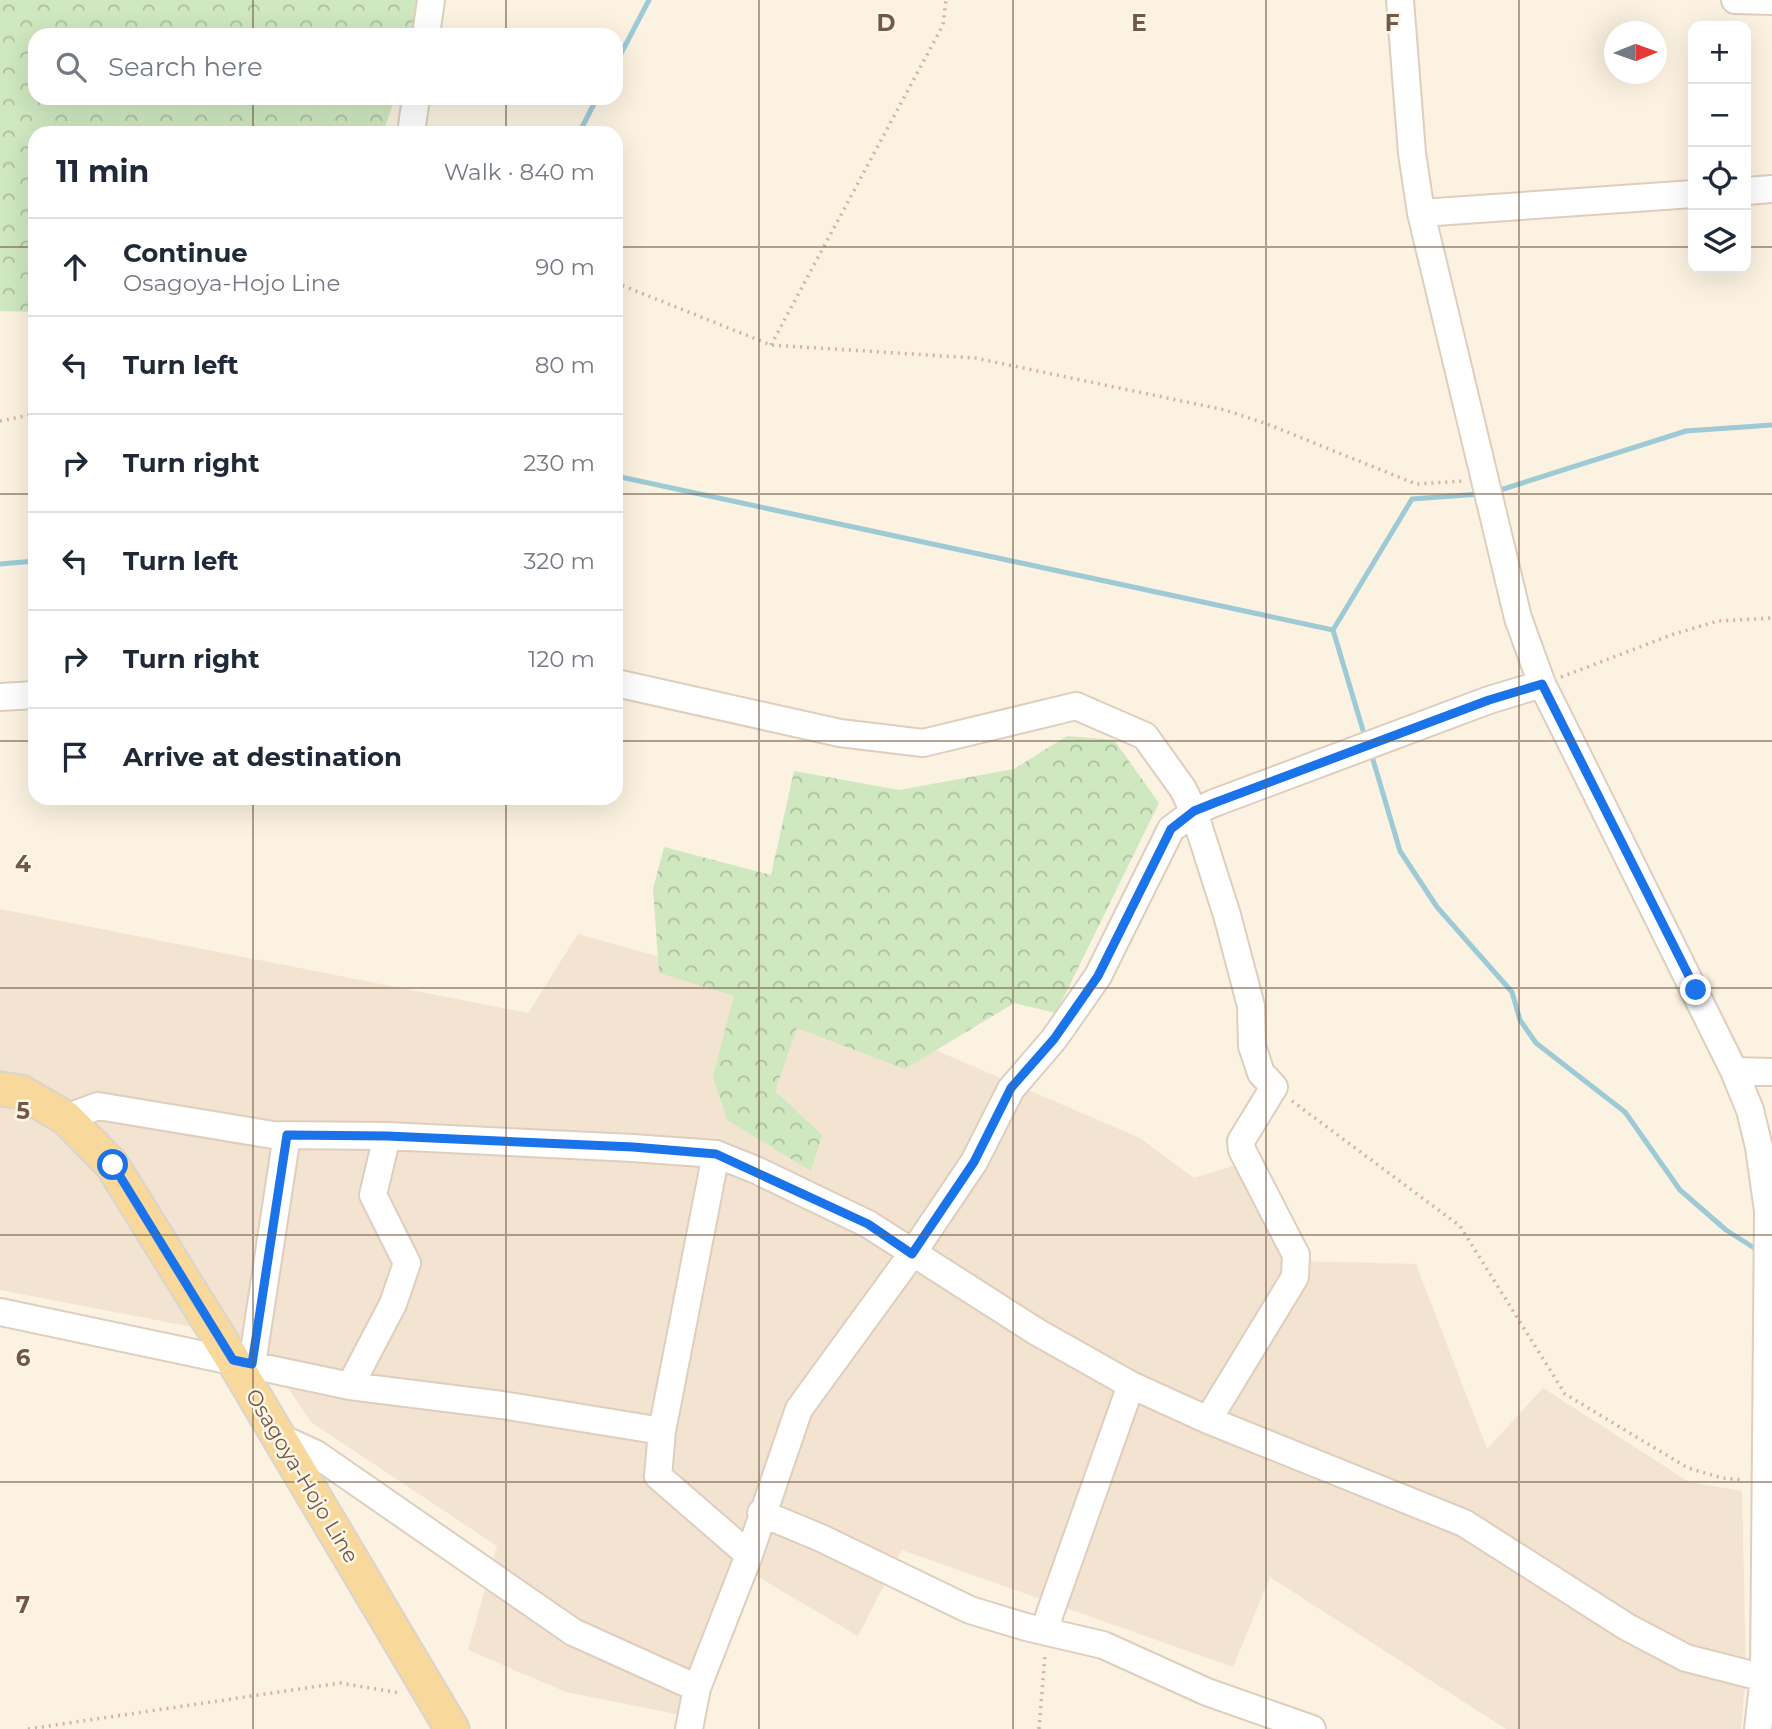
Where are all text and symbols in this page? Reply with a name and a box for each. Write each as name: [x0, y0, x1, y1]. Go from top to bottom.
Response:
text: D: [877, 9, 896, 37]
text: E: [1131, 9, 1147, 37]
text: F: [1385, 9, 1400, 37]
north arrow: [1604, 21, 1667, 84]
map controls: [1688, 21, 1751, 273]
button: +: [1688, 21, 1751, 84]
search box: [28, 28, 623, 105]
icon: search: [52, 48, 90, 86]
text: Search here: [108, 51, 263, 83]
button: −: [1688, 84, 1751, 147]
button: locate: [1688, 147, 1751, 210]
text: 11 min: [56, 153, 149, 190]
text: Walk · 840 m: [444, 158, 595, 186]
button: layers: [1688, 210, 1751, 273]
text: Continue: [123, 237, 248, 269]
icon: ahead: [56, 248, 94, 286]
text: 90 m: [535, 253, 595, 281]
text: Osagoya-Hojo Line: [123, 269, 340, 297]
icon: left: [56, 346, 94, 384]
text: Turn left: [123, 349, 239, 381]
text: 80 m: [535, 351, 595, 379]
icon: right: [56, 444, 94, 482]
text: Turn right: [123, 447, 259, 479]
text: 230 m: [523, 449, 595, 477]
icon: left: [56, 542, 94, 580]
text: Turn left: [123, 545, 239, 577]
text: 320 m: [523, 547, 595, 575]
icon: right: [56, 640, 94, 678]
text: Turn right: [123, 643, 259, 675]
text: 120 m: [528, 645, 595, 673]
icon: arrive: [56, 738, 94, 776]
text: Arrive at destination: [123, 741, 402, 773]
text: 4: [15, 850, 31, 878]
route end: [1680, 974, 1711, 1005]
text: 5: [16, 1097, 30, 1125]
route start: [97, 1149, 128, 1180]
text: 6: [16, 1344, 31, 1372]
street label: Osagoya-Hojo Line: [241, 1384, 364, 1567]
text: 7: [16, 1591, 30, 1619]

